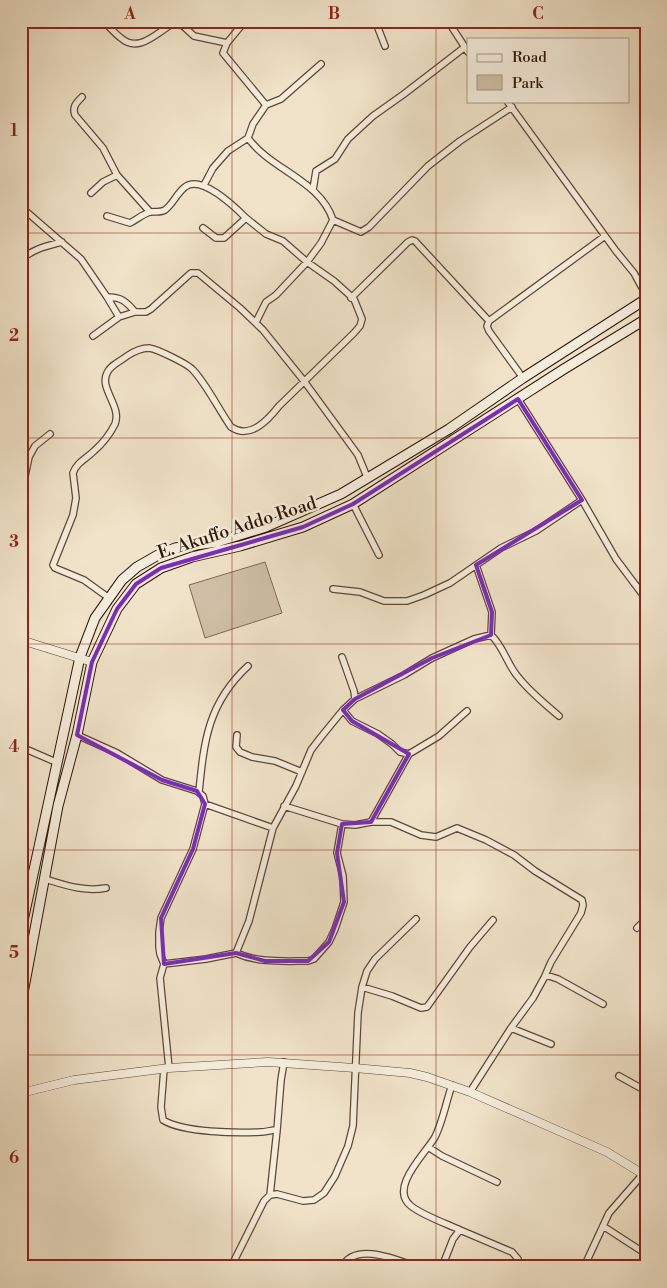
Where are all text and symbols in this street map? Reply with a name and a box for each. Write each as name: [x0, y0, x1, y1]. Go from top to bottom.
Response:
text: A: [123, 4, 136, 24]
text: B: [328, 4, 340, 24]
text: C: [532, 4, 544, 24]
legend: [467, 38, 630, 102]
text: Road: [512, 48, 547, 67]
text: Park: [512, 74, 544, 93]
text: 1: [10, 121, 18, 141]
text: 2: [9, 326, 19, 346]
street label: E. Akuffo Addo Road: [155, 491, 320, 565]
text: 3: [9, 532, 19, 552]
text: 4: [9, 737, 20, 757]
text: 5: [9, 943, 19, 963]
text: 6: [9, 1148, 19, 1168]

